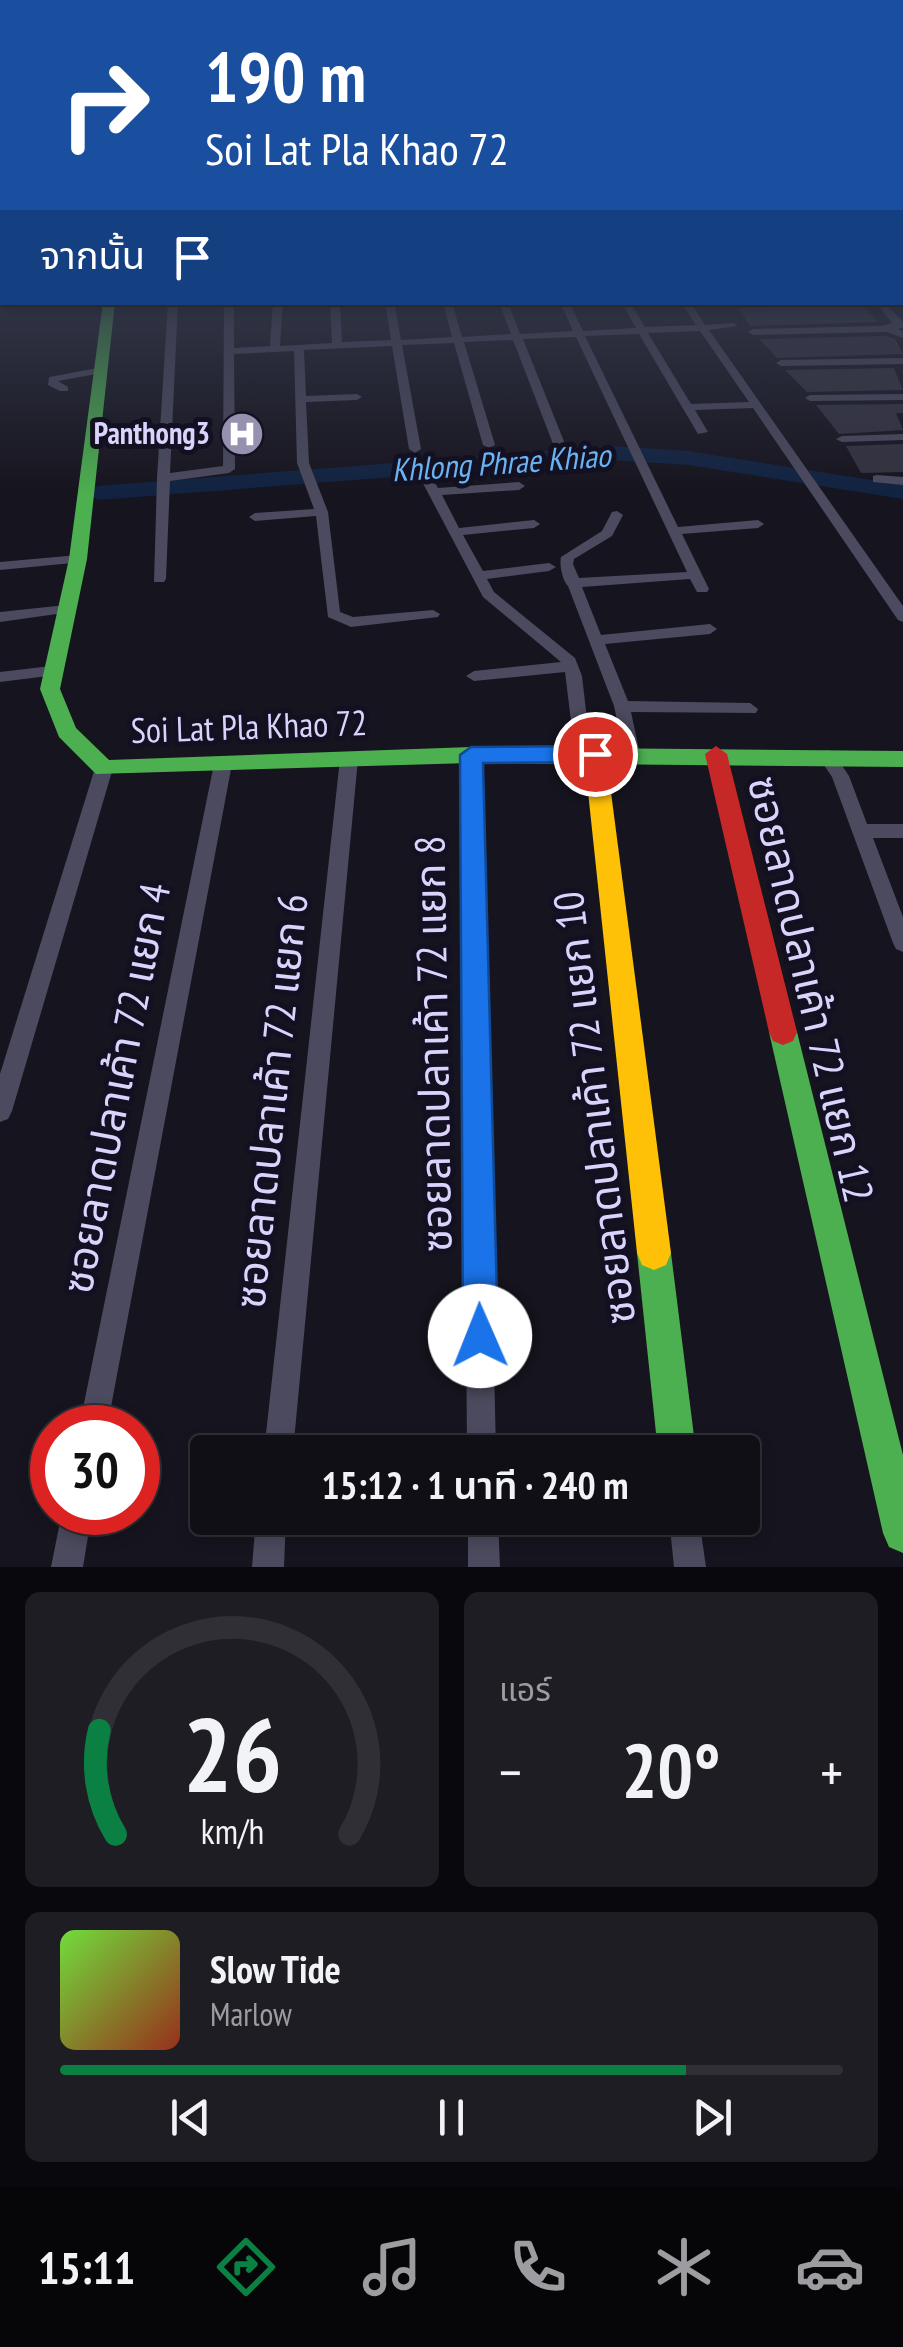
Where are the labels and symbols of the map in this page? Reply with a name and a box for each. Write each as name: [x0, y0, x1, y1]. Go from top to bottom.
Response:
hospital icon: Panthong3: [219, 411, 265, 457]
place label: Panthong3: [94, 413, 210, 452]
water label: Khlong Phrae Khiao: [390, 433, 614, 491]
street label: Soi Lat Pla Khao 72: [130, 699, 368, 753]
pin: [553, 712, 638, 797]
street label: ซอยลาดปลาเค้า 72 แยก 12: [736, 770, 887, 1207]
street label: ซอยลาดปลาเค้า 72 แยก 8: [401, 835, 464, 1253]
street label: ซอยลาดปลาเค้า 72 แยก 4: [49, 878, 182, 1298]
street label: ซอยลาดปลาเค้า 72 แยก 10: [540, 889, 647, 1328]
street label: ซอยลาดปลาเค้า 72 แยก 6: [221, 891, 320, 1311]
position arrow: [428, 1284, 532, 1388]
speed limit sign: 30: [30, 1405, 160, 1535]

